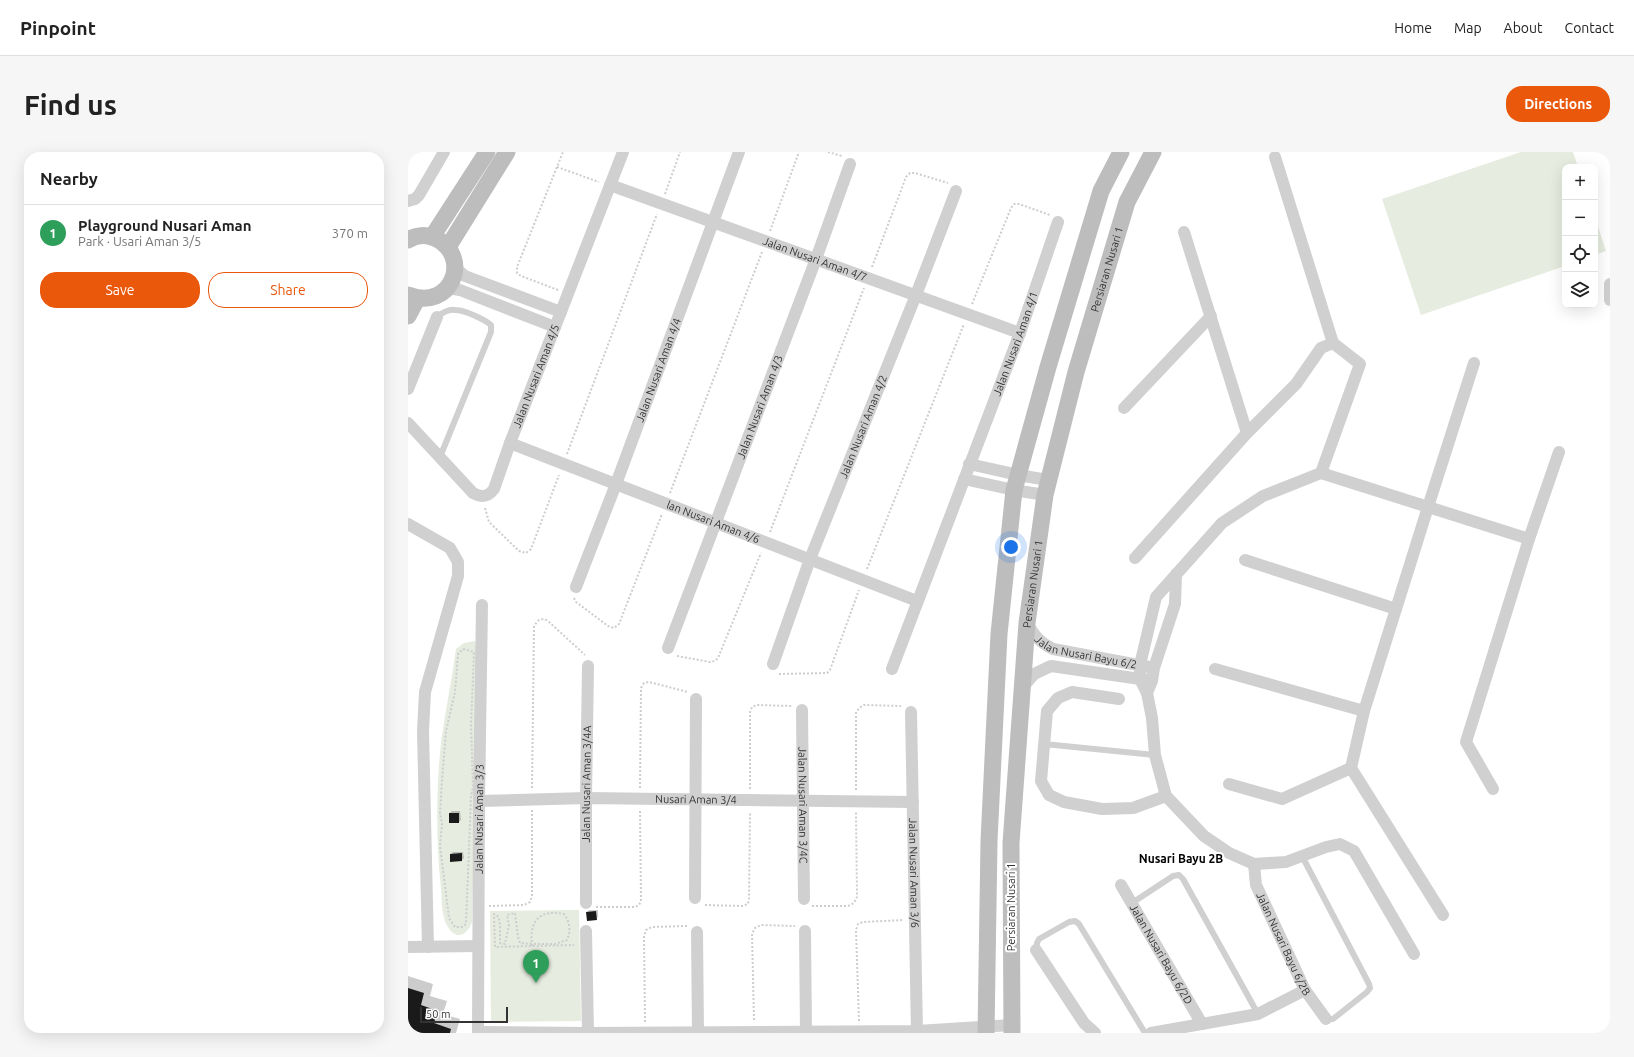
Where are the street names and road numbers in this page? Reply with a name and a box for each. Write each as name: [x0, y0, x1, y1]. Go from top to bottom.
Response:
street label: Persiaran Nusari 1: [1088, 225, 1125, 313]
street label: Jalan Nusari Aman 4/7: [761, 235, 869, 283]
street label: Jalan Nusari Aman 4/1: [991, 290, 1040, 397]
street label: Jalan Nusari Aman 4/4: [633, 316, 683, 424]
street label: Jalan Nusari Aman 4/5: [510, 323, 561, 430]
street label: Jalan Nusari Aman 4/3: [735, 353, 785, 460]
street label: Jalan Nusari Aman 4/2: [837, 373, 889, 480]
street label: lan Nusari Aman 4/6: [665, 498, 762, 545]
street label: Persiaran Nusari 1: [1021, 539, 1045, 628]
street label: Jalan Nusari Bayu 6/2: [1032, 633, 1138, 671]
street label: Jalan Nusari Aman 3/4A: [580, 724, 593, 843]
street label: Jalan Nusari Aman 3/4C: [796, 747, 810, 864]
street label: Jalan Nusari Aman 3/3: [473, 764, 486, 874]
street label: Nusari Aman 3/4: [655, 793, 737, 806]
street label: Jalan Nusari Aman 3/6: [907, 818, 921, 928]
street label: Persiaran Nusari 1: [1005, 863, 1017, 951]
street label: Jalan Nusari Bayu 6/2B: [1254, 890, 1313, 998]
street label: Jalan Nusari Bayu 6/2D: [1128, 902, 1195, 1006]

